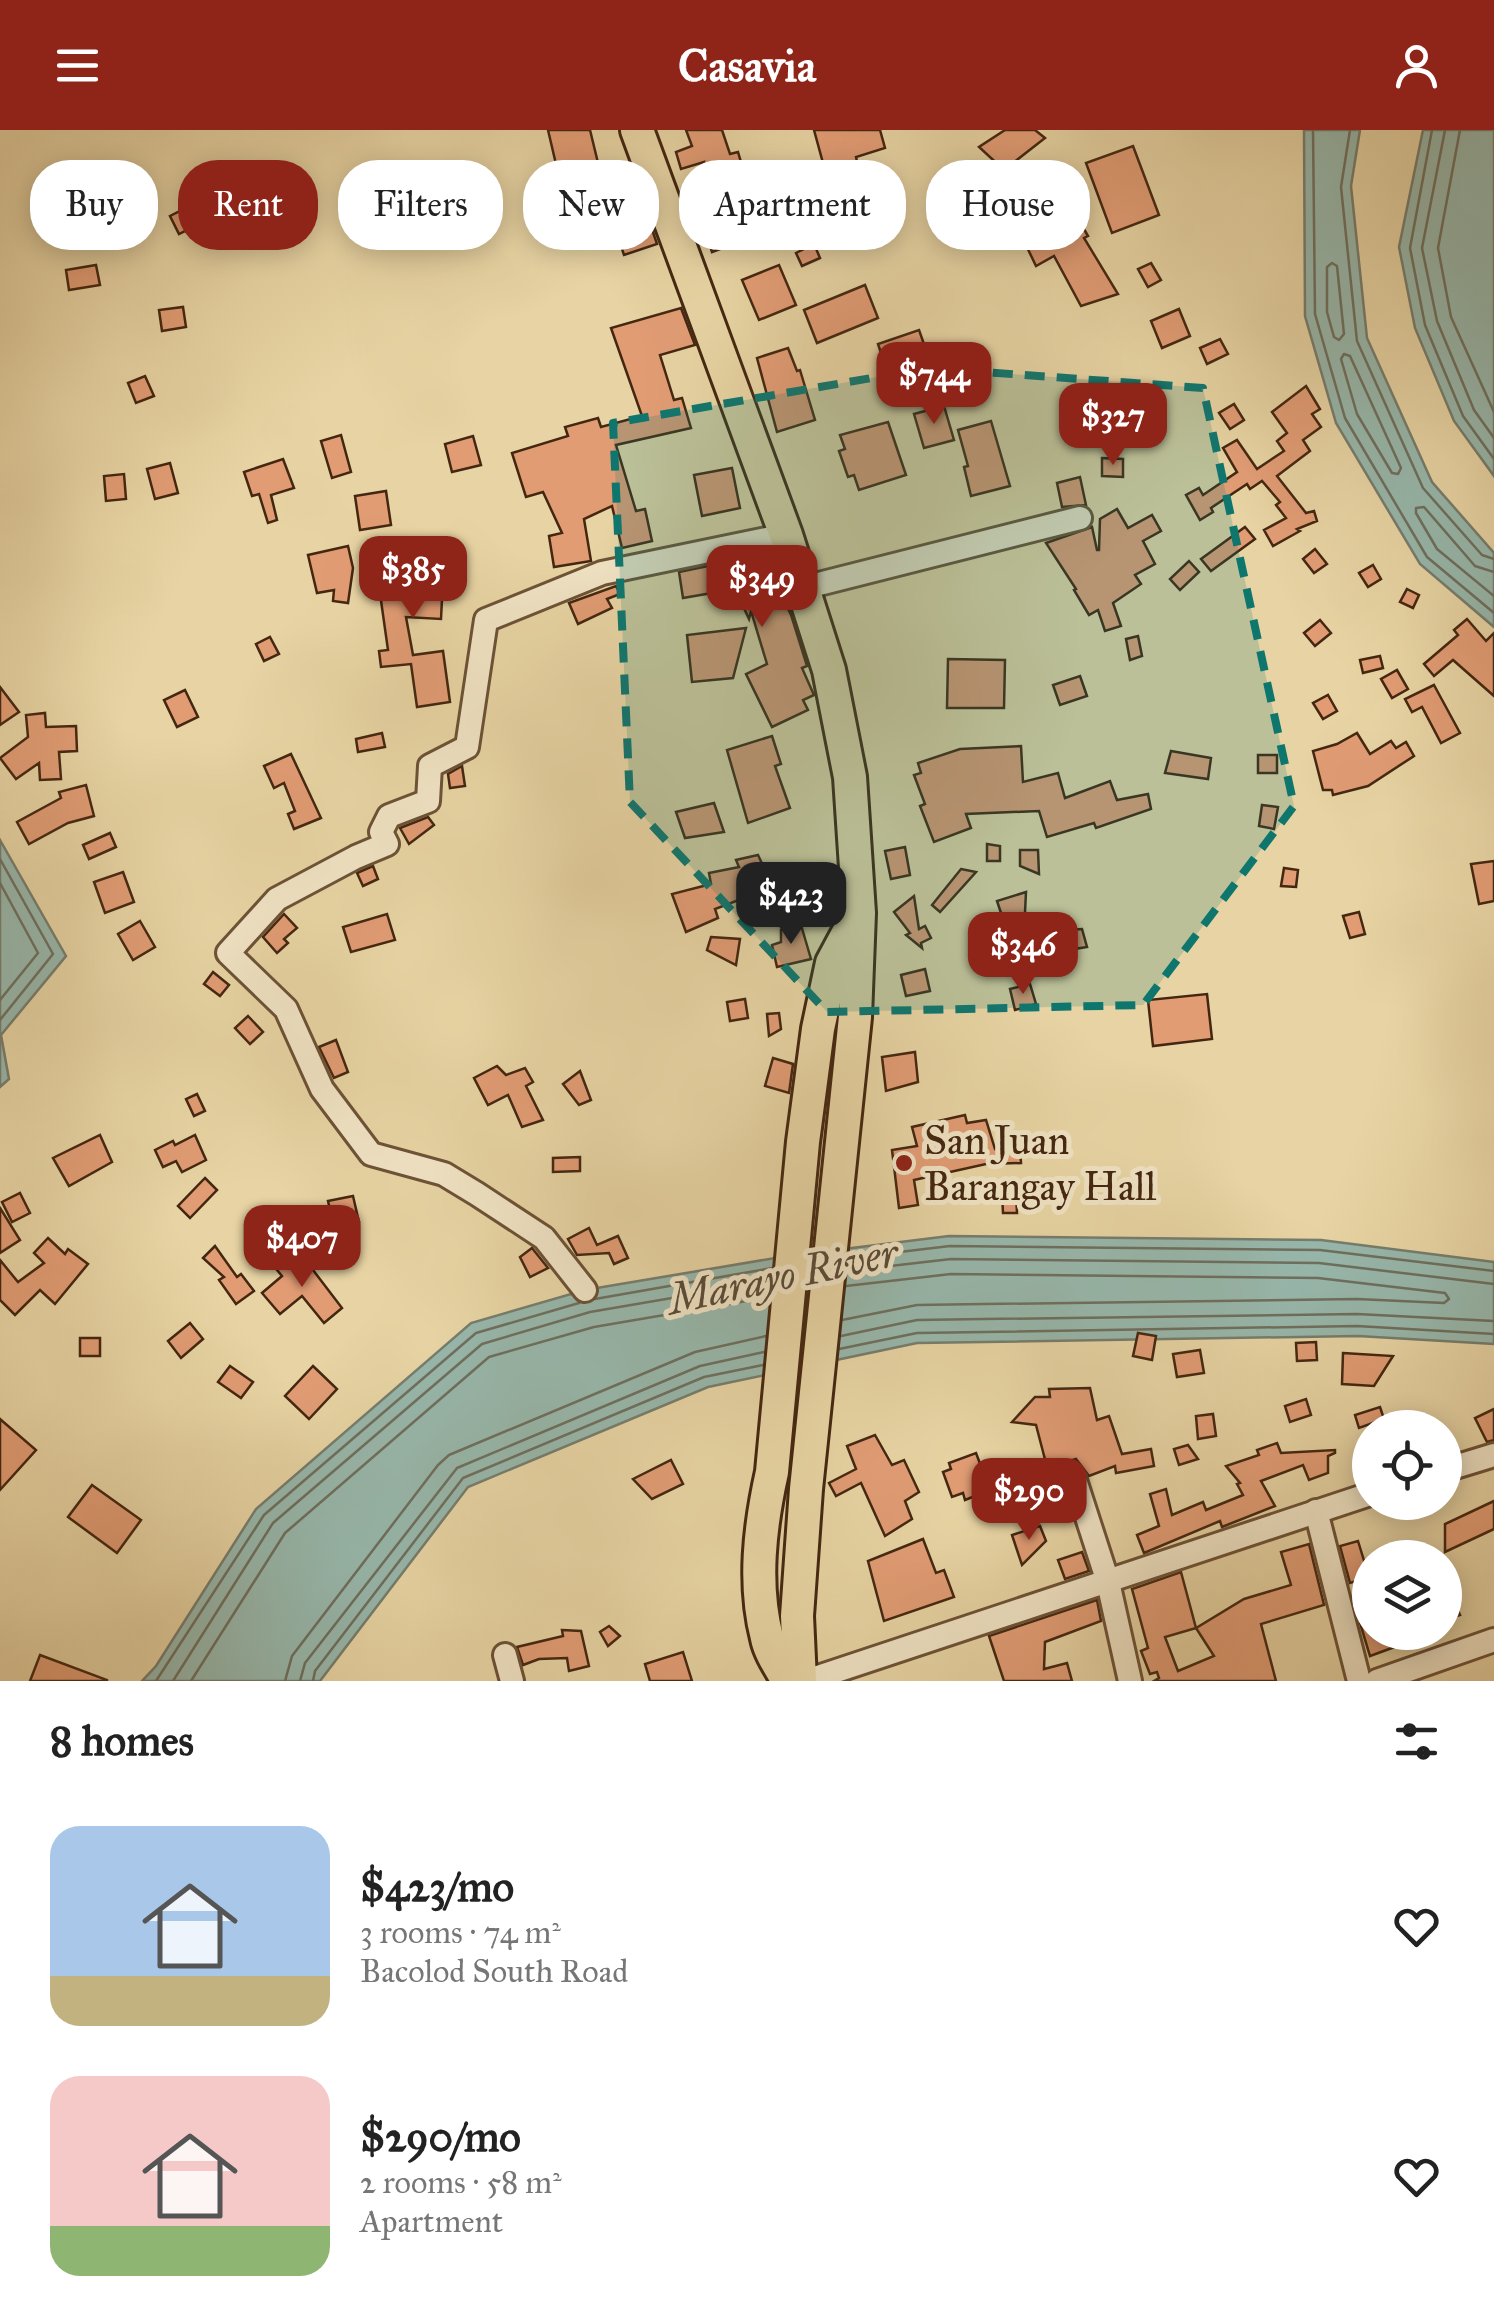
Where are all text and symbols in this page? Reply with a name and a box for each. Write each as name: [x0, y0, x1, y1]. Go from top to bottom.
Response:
icon: menu: [50, 38, 105, 93]
text: Casavia: [678, 38, 816, 93]
icon: person: [1389, 38, 1444, 93]
chip: Buy: [30, 160, 158, 250]
chip: Rent: [178, 160, 318, 250]
chip: Filters: [338, 160, 503, 250]
chip: New: [523, 160, 659, 250]
chip: Apartment: [679, 160, 906, 250]
chip: House: [926, 160, 1090, 250]
pin: $744: [875, 342, 993, 427]
text: $744: [898, 355, 970, 394]
pin: $327: [1054, 383, 1172, 468]
text: $327: [1081, 396, 1145, 435]
pin: $385: [354, 536, 472, 621]
pin: $349: [703, 545, 821, 630]
text: $385: [381, 549, 445, 588]
text: $349: [728, 558, 796, 597]
pin: $423: [732, 862, 850, 947]
text: $423: [758, 875, 824, 914]
pin: $346: [964, 912, 1082, 997]
text: $346: [990, 925, 1056, 964]
place label: San Juan Barangay Hall: [924, 1116, 1157, 1211]
marker: San Juan Barangay Hall: [893, 1152, 915, 1174]
pin: $407: [243, 1205, 361, 1290]
text: $407: [266, 1218, 338, 1257]
water label: Marayo River: [659, 1226, 905, 1327]
map controls: [1352, 1410, 1462, 1650]
button: locate: [1352, 1410, 1462, 1520]
pin: $290: [970, 1458, 1088, 1543]
text: $290: [994, 1471, 1064, 1510]
button: layers: [1352, 1540, 1462, 1650]
icon: filters: [1389, 1714, 1444, 1769]
text: 8 homes: [50, 1715, 194, 1767]
text: $423/mo: [360, 1861, 514, 1913]
icon: home: [130, 1866, 250, 1986]
icon: heart: [1389, 1899, 1444, 1954]
text: 3 rooms · 74 m²: [360, 1913, 561, 1952]
text: Bacolod South Road: [360, 1952, 628, 1991]
text: $290/mo: [360, 2111, 521, 2163]
icon: home: [130, 2116, 250, 2236]
icon: heart: [1389, 2149, 1444, 2204]
text: 2 rooms · 58 m²: [360, 2163, 561, 2202]
text: Apartment: [360, 2202, 503, 2241]

